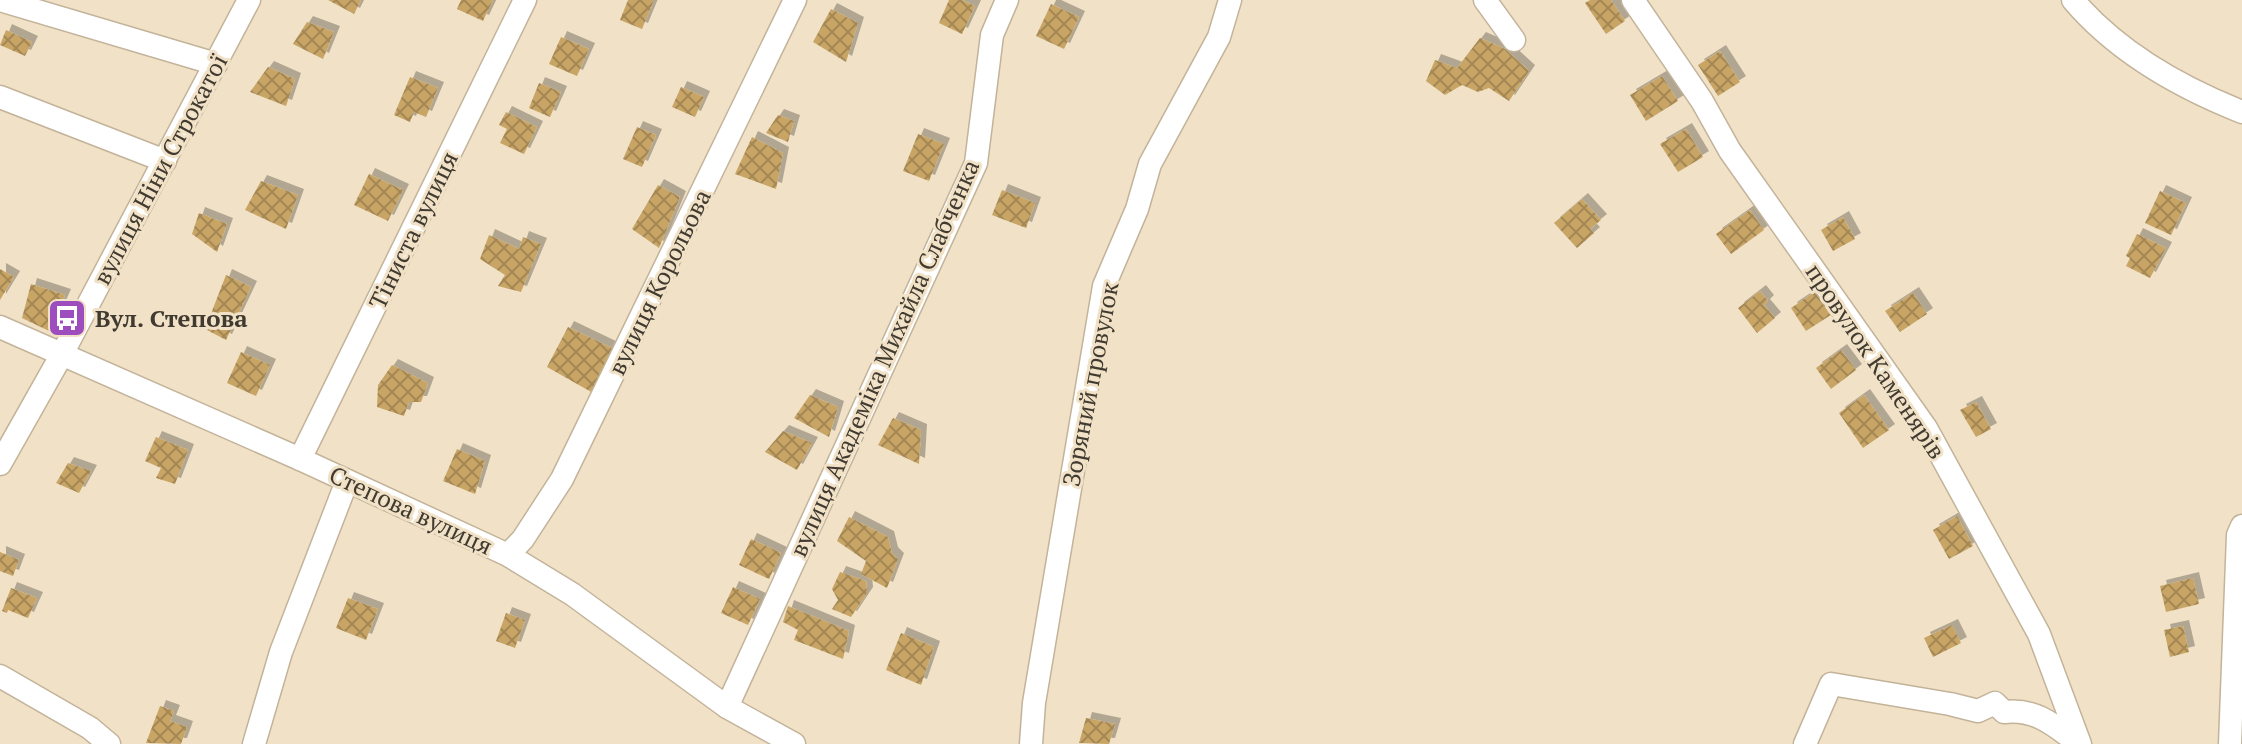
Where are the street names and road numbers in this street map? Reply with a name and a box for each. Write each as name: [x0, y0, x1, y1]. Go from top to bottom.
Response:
street label: вулиця Ніни Строкатої: [85, 48, 235, 290]
street label: Тіниста вулиця: [361, 146, 465, 314]
street label: вулиця Академіка Михайла Слабченка: [782, 154, 986, 562]
street label: вулиця Корольова: [600, 184, 718, 380]
street label: провулок Каменярів: [1799, 257, 1953, 465]
street label: Зоряний провулок: [1054, 279, 1126, 489]
street label: Степова вулиця: [324, 458, 498, 562]

